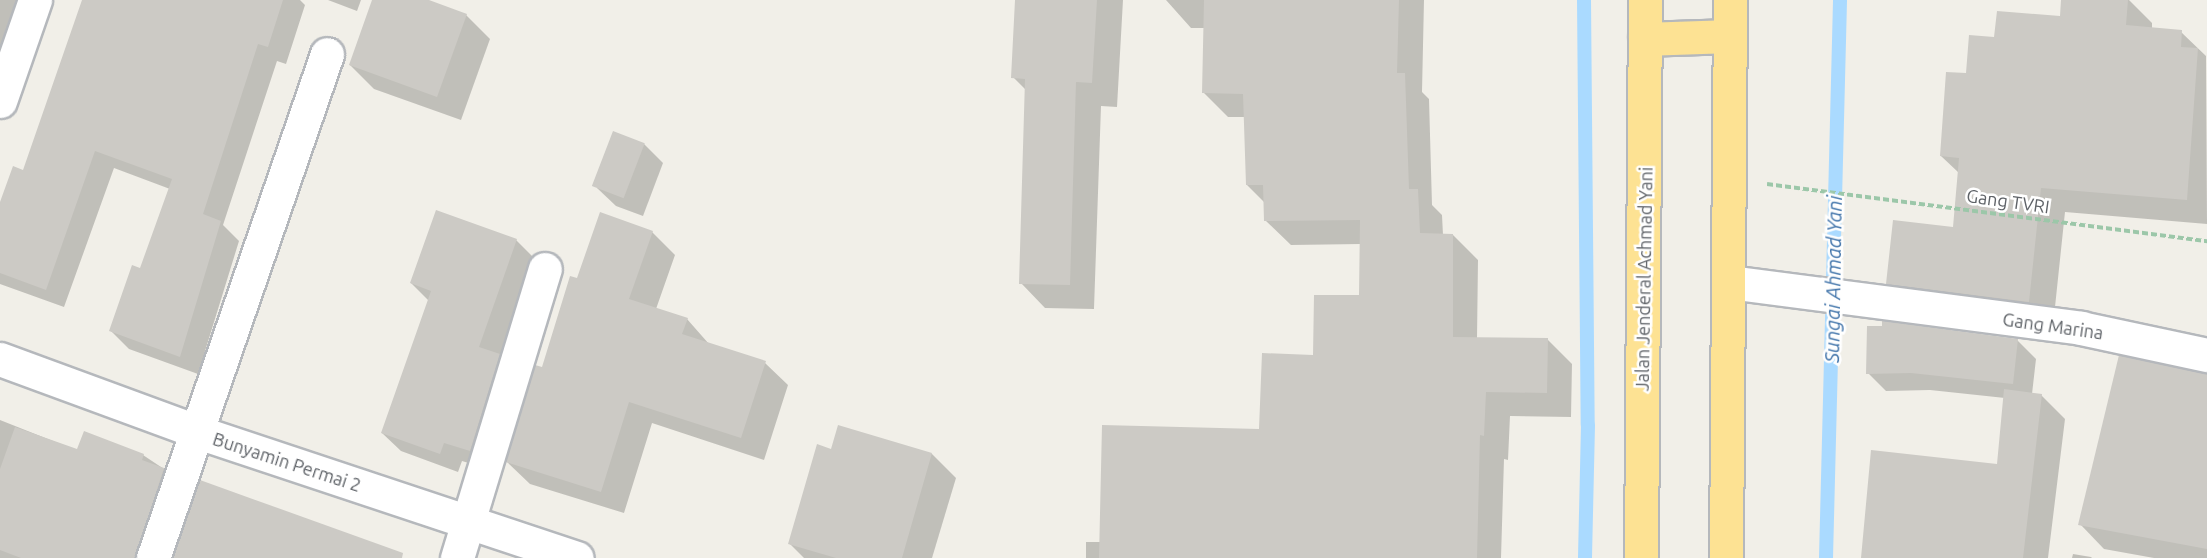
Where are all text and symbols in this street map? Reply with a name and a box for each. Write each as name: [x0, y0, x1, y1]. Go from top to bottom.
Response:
street label: Jalan Jenderal Achmad Yani: [1631, 167, 1657, 391]
street label: Gang TVRI: [1965, 184, 2051, 218]
water label: Sungai Ahmad Yani: [1820, 195, 1846, 363]
street label: Gang Marina: [2001, 308, 2105, 344]
street label: Bunyamin Permai 2: [210, 428, 364, 496]

